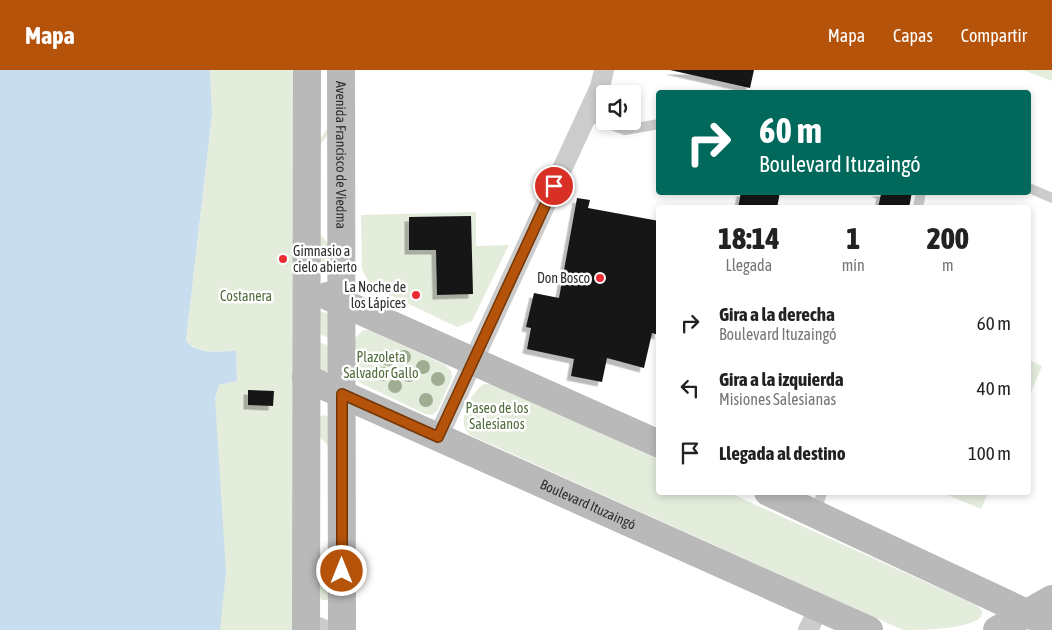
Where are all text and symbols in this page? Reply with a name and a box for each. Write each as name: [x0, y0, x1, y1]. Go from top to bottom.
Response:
text: Mapa: [25, 22, 75, 49]
text: Mapa: [828, 25, 865, 46]
text: Capas: [893, 25, 933, 46]
text: Compartir: [961, 25, 1027, 46]
street label: Avenida Francisco de Viedma: [333, 81, 349, 229]
map controls: [596, 85, 641, 130]
button: sound: [596, 85, 641, 130]
icon: right: [676, 110, 741, 175]
text: 60 m: [759, 110, 822, 150]
text: Boulevard Ituzaingó: [759, 151, 921, 177]
pin: [533, 165, 575, 207]
icon: arrive: [540, 172, 568, 200]
text: 18:14: [718, 221, 780, 255]
text: 1: [846, 221, 860, 255]
text: 200: [927, 221, 969, 255]
place label: Gimnasio a cielo abierto: [293, 243, 357, 275]
marker: Gimnasio a cielo abierto: [277, 253, 289, 265]
text: Llegada: [726, 256, 772, 274]
text: min: [842, 256, 865, 274]
text: m: [942, 256, 954, 274]
place label: Don Bosco: [537, 270, 590, 286]
marker: Don Bosco: [594, 272, 606, 284]
place label: La Noche de los Lápices: [344, 279, 406, 311]
park label: Costanera: [220, 288, 272, 304]
marker: La Noche de los Lápices: [410, 289, 422, 301]
text: Gira a la derecha: [719, 303, 835, 325]
icon: right: [676, 309, 704, 337]
text: 60 m: [977, 312, 1011, 334]
text: Boulevard Ituzaingó: [719, 325, 837, 343]
park label: Plazoleta Salvador Gallo: [343, 349, 419, 381]
text: Gira a la izquierda: [719, 368, 844, 390]
icon: left: [676, 374, 704, 402]
text: 40 m: [977, 377, 1011, 399]
text: Misiones Salesianas: [719, 390, 836, 408]
park label: Paseo de los Salesianos: [466, 400, 528, 432]
icon: arrive: [676, 439, 704, 467]
text: Llegada al destino: [719, 442, 846, 464]
text: 100 m: [968, 442, 1011, 464]
street label: Boulevard Ituzaingó: [538, 476, 638, 533]
position arrow: [315, 544, 367, 596]

